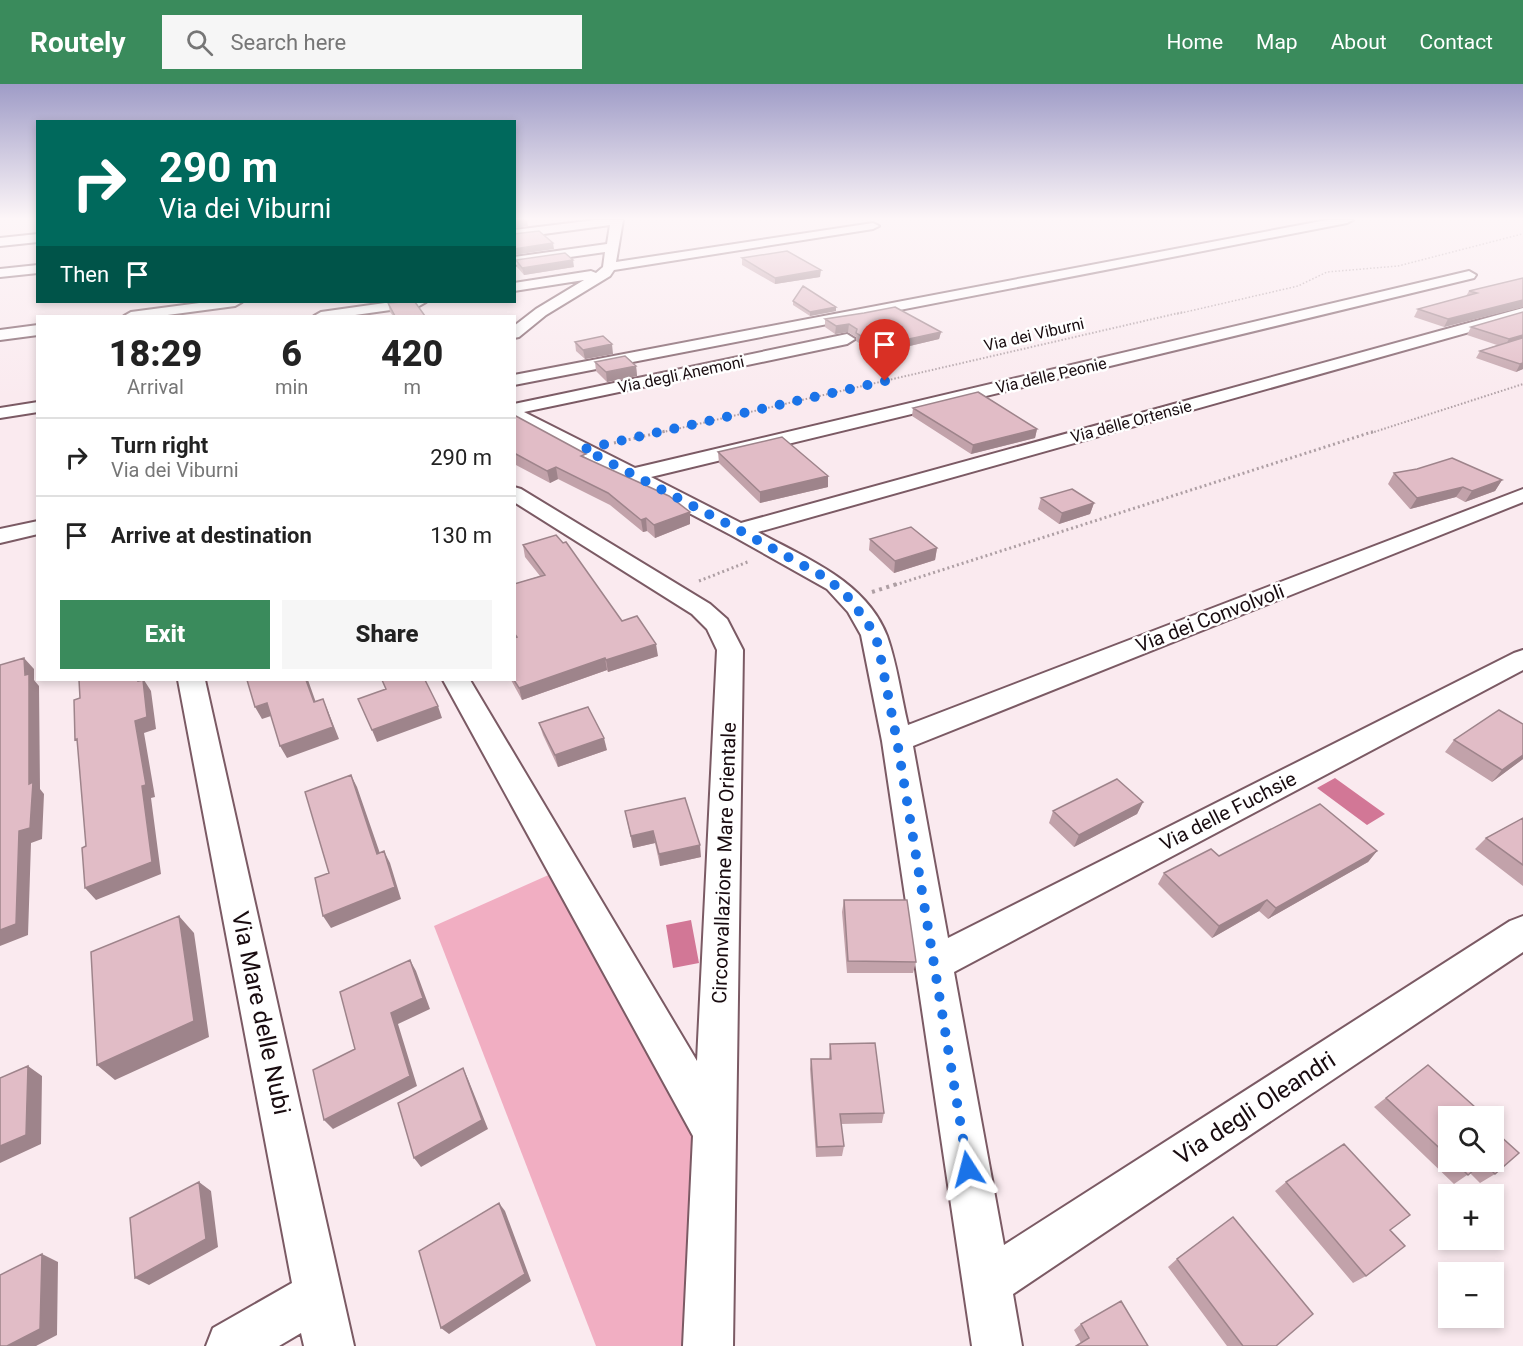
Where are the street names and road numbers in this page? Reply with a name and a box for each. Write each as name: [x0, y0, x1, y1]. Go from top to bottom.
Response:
street label: Via dei Viburni: [982, 314, 1086, 355]
street label: Via degli Anemoni: [616, 352, 746, 397]
street label: Via delle Peonie: [994, 353, 1108, 397]
street label: Via delle Ortensie: [1069, 396, 1194, 447]
street label: Via dei Convolvoli: [1132, 579, 1288, 657]
street label: Circonvallazione Mare Orientale: [707, 722, 741, 1004]
street label: Via delle Fuchsie: [1156, 766, 1300, 856]
street label: Via Mare delle Nubi: [226, 909, 296, 1117]
street label: Via degli Oleandri: [1169, 1046, 1341, 1170]

